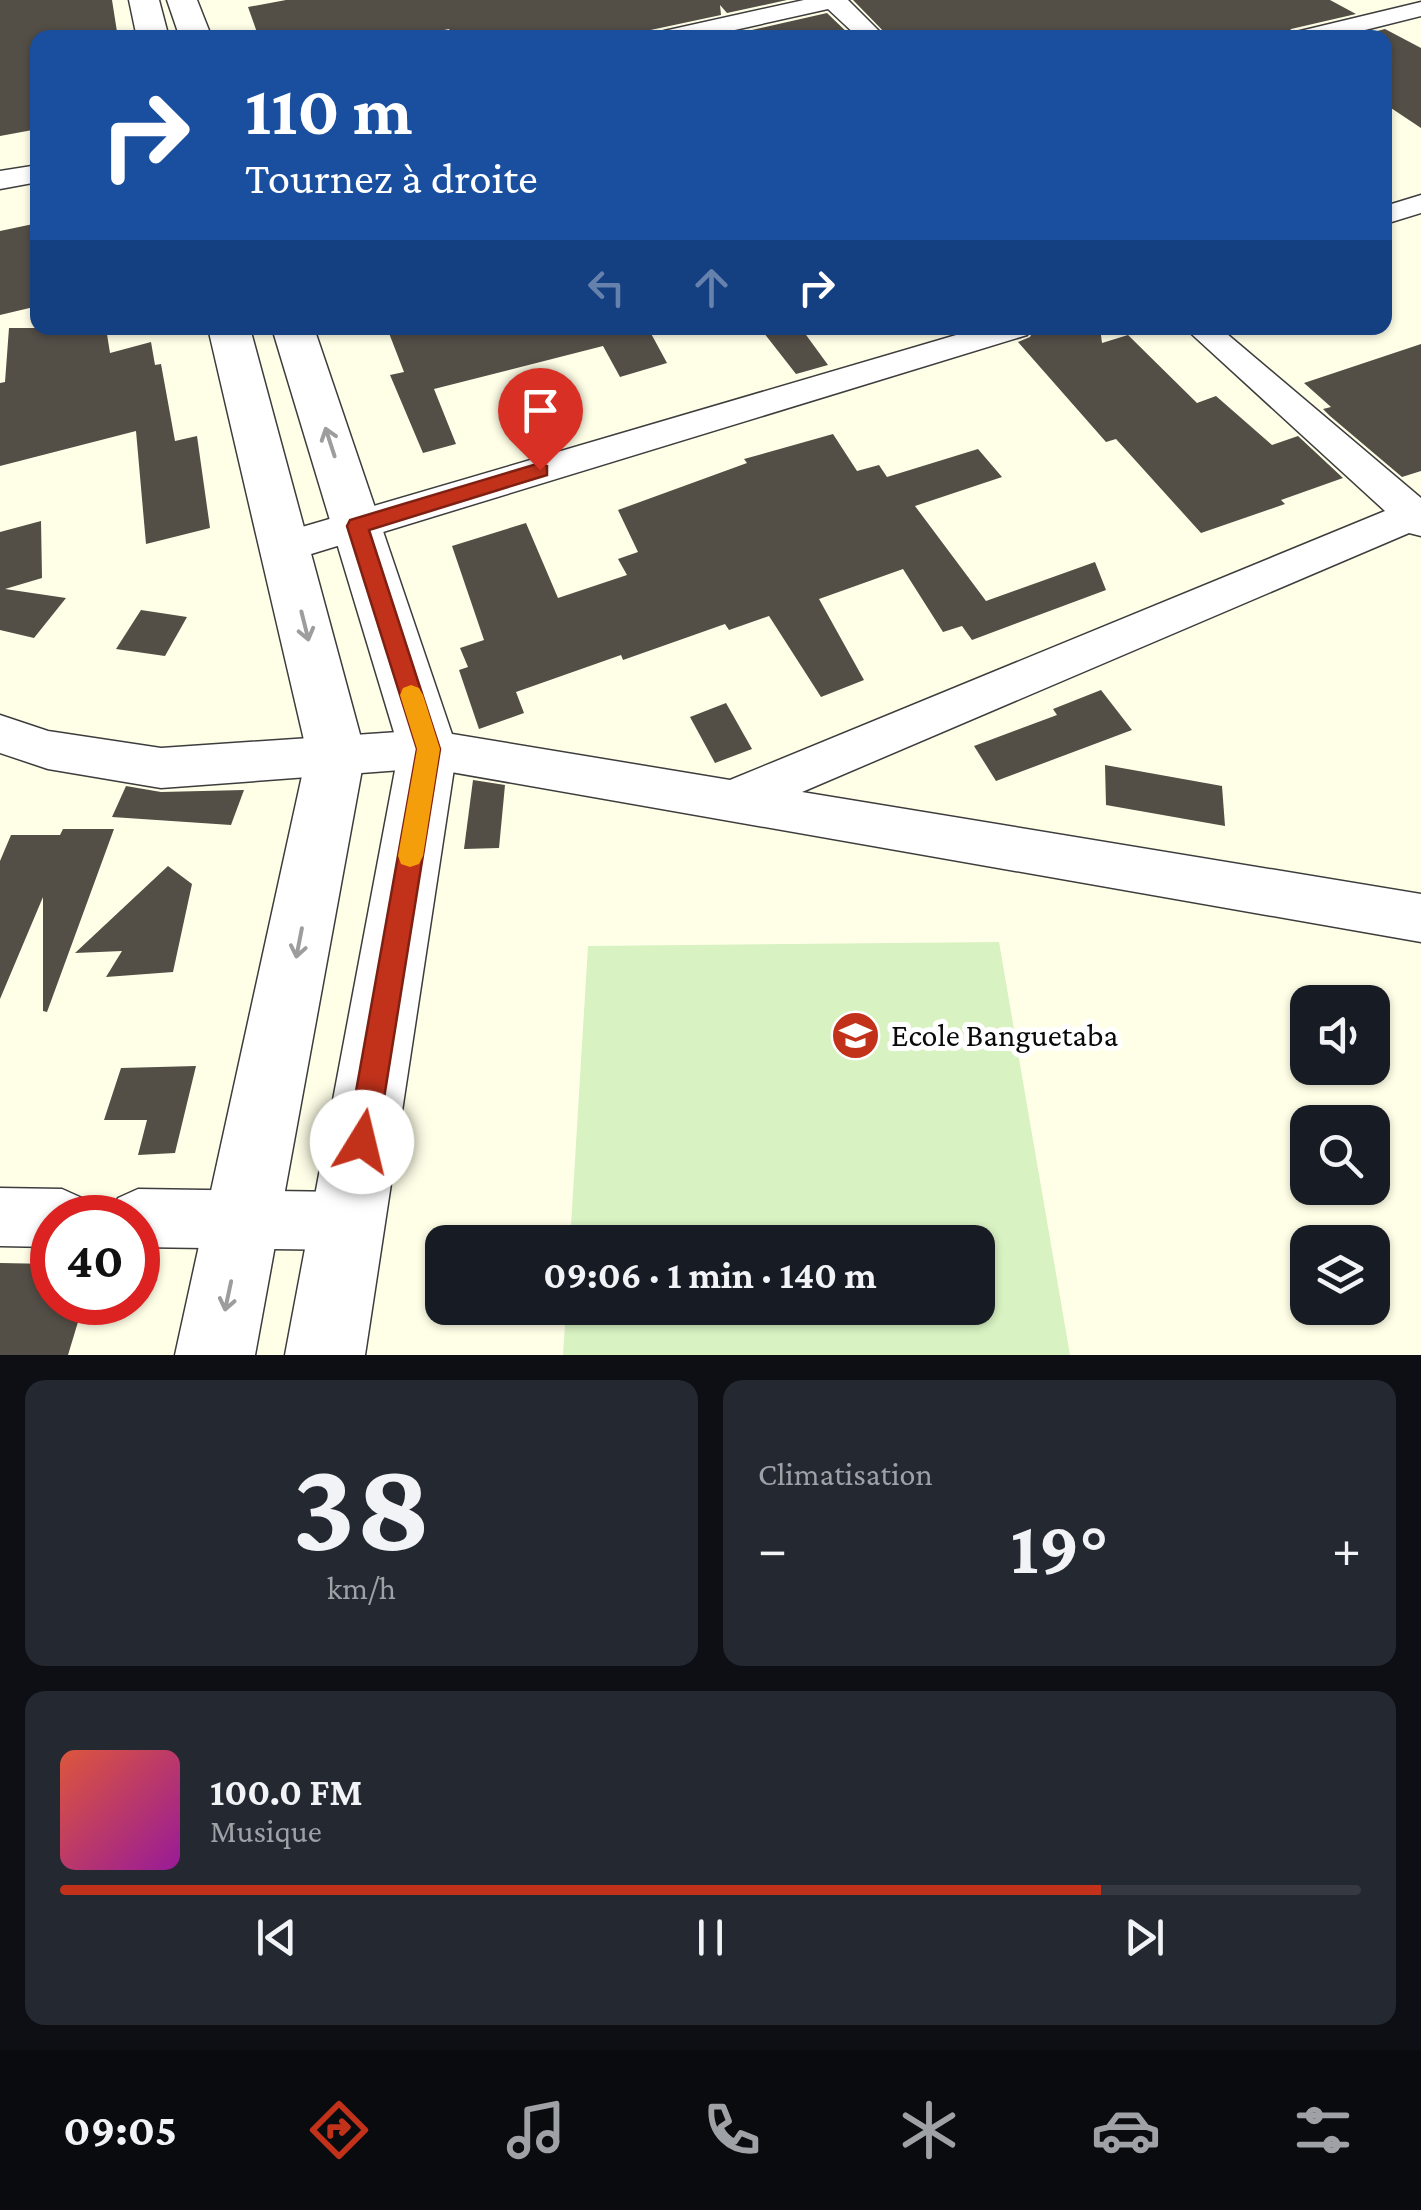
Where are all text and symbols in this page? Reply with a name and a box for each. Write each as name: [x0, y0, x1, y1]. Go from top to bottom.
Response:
icon: right: [80, 70, 210, 200]
text: 110 m: [245, 71, 413, 149]
text: Tournez à droite: [245, 153, 538, 203]
icon: left: [579, 260, 634, 315]
icon: ahead: [684, 260, 739, 315]
icon: right: [789, 260, 844, 315]
pin: [498, 368, 583, 471]
icon: arrive: [513, 383, 568, 438]
one-way arrow: [319, 426, 337, 458]
one-way arrow: [297, 609, 315, 641]
one-way arrow: [289, 926, 308, 959]
map controls: [1290, 985, 1390, 1325]
button: sound: [1290, 985, 1390, 1085]
school or university icon: Ecole Banguetaba: [830, 1009, 882, 1061]
place label: Ecole Banguetaba: [891, 1017, 1119, 1053]
position arrow: [310, 1090, 414, 1194]
button: search: [1290, 1105, 1390, 1205]
speed limit sign: 40: [30, 1195, 160, 1325]
button: layers: [1290, 1225, 1390, 1325]
text: 09:06 · 1 min · 140 m: [543, 1254, 877, 1296]
one-way arrow: [218, 1279, 236, 1311]
text: 38: [292, 1432, 431, 1577]
text: Climatisation: [758, 1456, 933, 1492]
text: 19°: [1010, 1506, 1109, 1589]
text: −: [758, 1518, 787, 1579]
text: +: [1332, 1518, 1361, 1579]
text: km/h: [327, 1570, 396, 1606]
text: 100.0 FM: [210, 1771, 363, 1813]
text: Musique: [210, 1813, 322, 1849]
icon: previous: [249, 1910, 304, 1965]
icon: pause: [683, 1910, 738, 1965]
icon: next: [1117, 1910, 1172, 1965]
icon: directions: [304, 2095, 374, 2165]
icon: music: [501, 2095, 571, 2165]
icon: phone: [697, 2095, 767, 2165]
icon: climate: [894, 2095, 964, 2165]
icon: car: [1091, 2095, 1161, 2165]
icon: filters: [1288, 2095, 1358, 2165]
text: 09:05: [63, 2105, 177, 2155]

